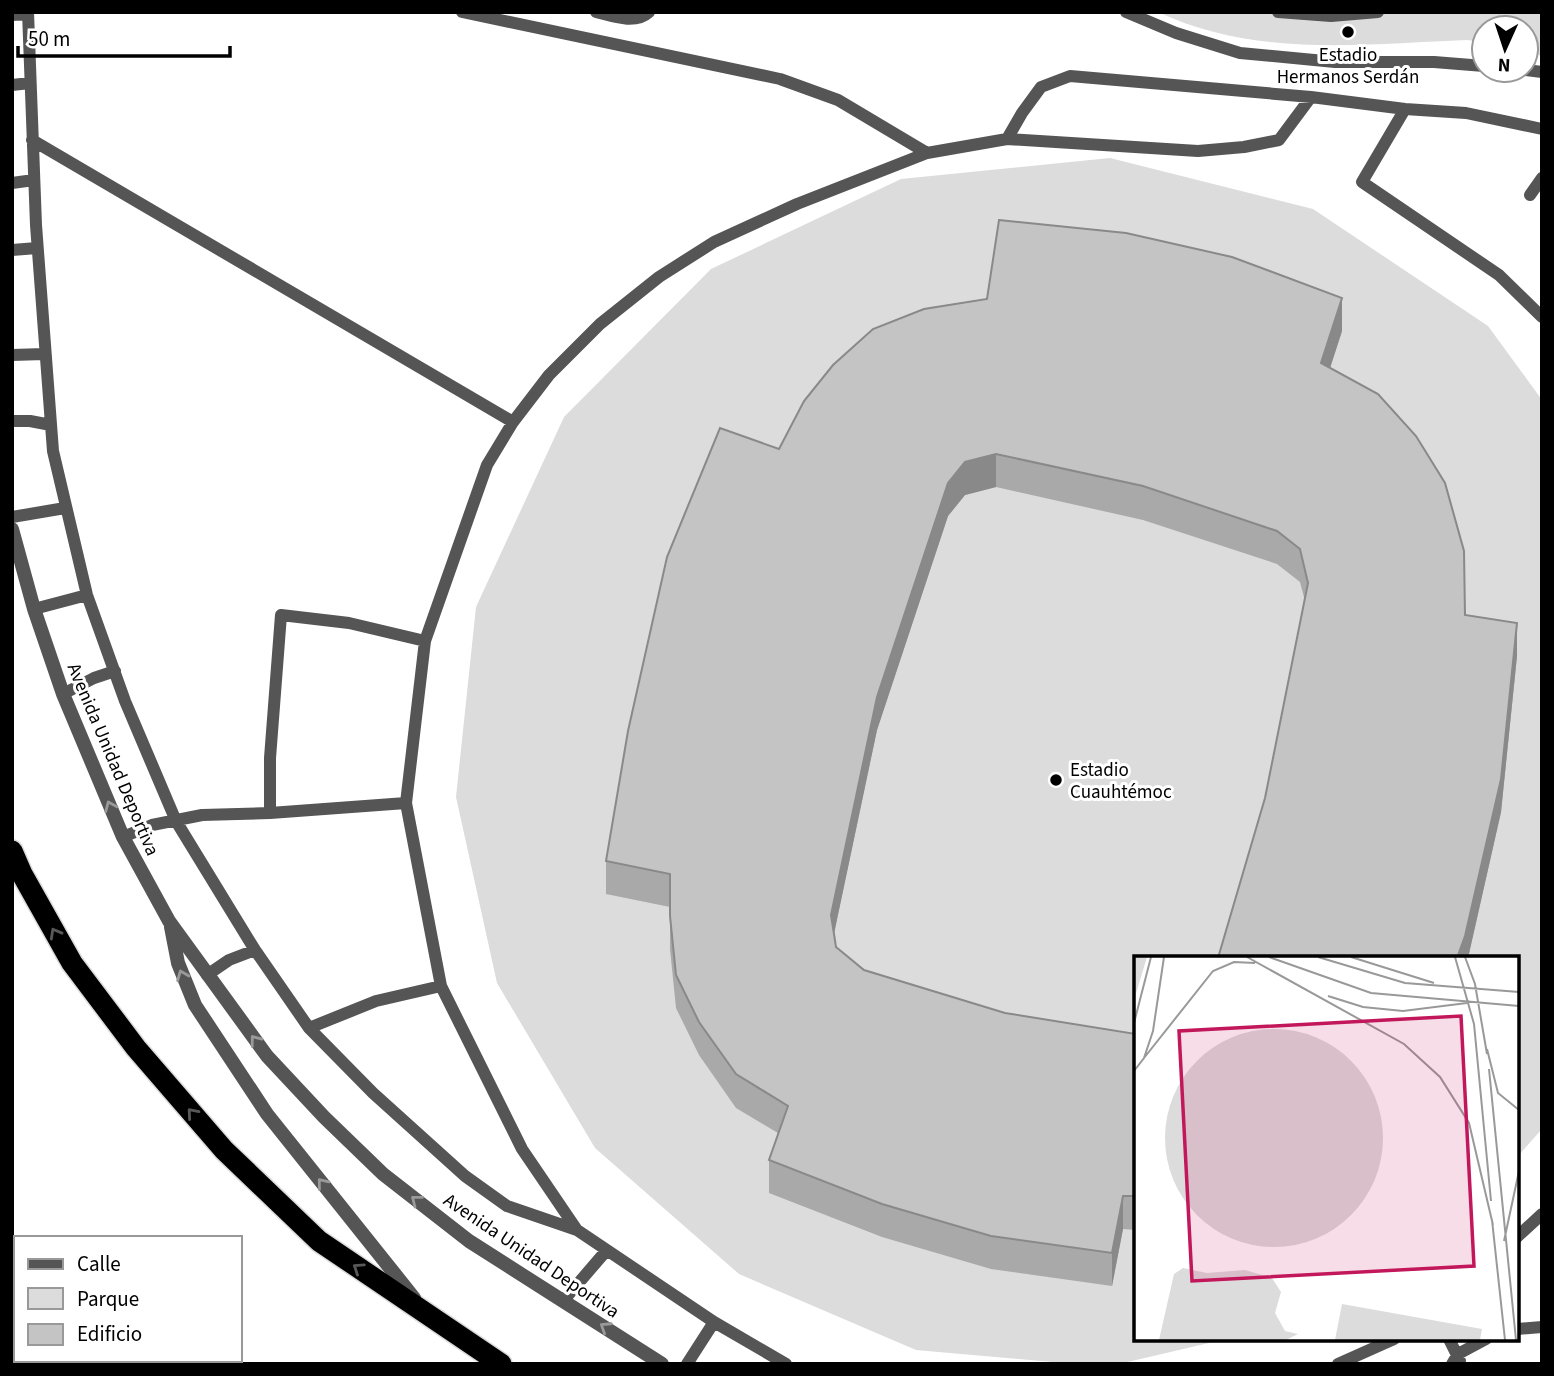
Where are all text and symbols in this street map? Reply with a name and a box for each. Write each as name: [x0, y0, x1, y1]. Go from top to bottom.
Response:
scale bar: [18, 14, 229, 58]
north arrow: [1470, 14, 1540, 84]
text: 50 m: [28, 24, 70, 54]
marker: Estadio Hermanos Serdán: [1340, 24, 1356, 40]
place label: Estadio Hermanos Serdán: [1277, 42, 1419, 91]
text: N: [1497, 51, 1511, 78]
street label: Avenida Unidad Deportiva: [60, 659, 165, 860]
place label: Estadio Cuauhtémoc: [1070, 757, 1172, 806]
marker: Estadio Cuauhtémoc: [1048, 772, 1064, 788]
one-way arrow: [104, 800, 118, 813]
one-way arrow: [50, 927, 63, 940]
inset map: [1134, 956, 1519, 1341]
one-way arrow: [177, 969, 191, 981]
one-way arrow: [251, 1035, 264, 1048]
one-way arrow: [188, 1109, 200, 1122]
one-way arrow: [318, 1179, 330, 1192]
street label: Avenida Unidad Deportiva: [438, 1187, 624, 1325]
one-way arrow: [411, 1195, 424, 1208]
legend: [14, 1236, 242, 1362]
text: Calle: [77, 1249, 121, 1279]
one-way arrow: [353, 1263, 366, 1276]
text: Parque: [77, 1284, 139, 1314]
text: Edificio: [77, 1319, 142, 1349]
one-way arrow: [599, 1322, 612, 1335]

